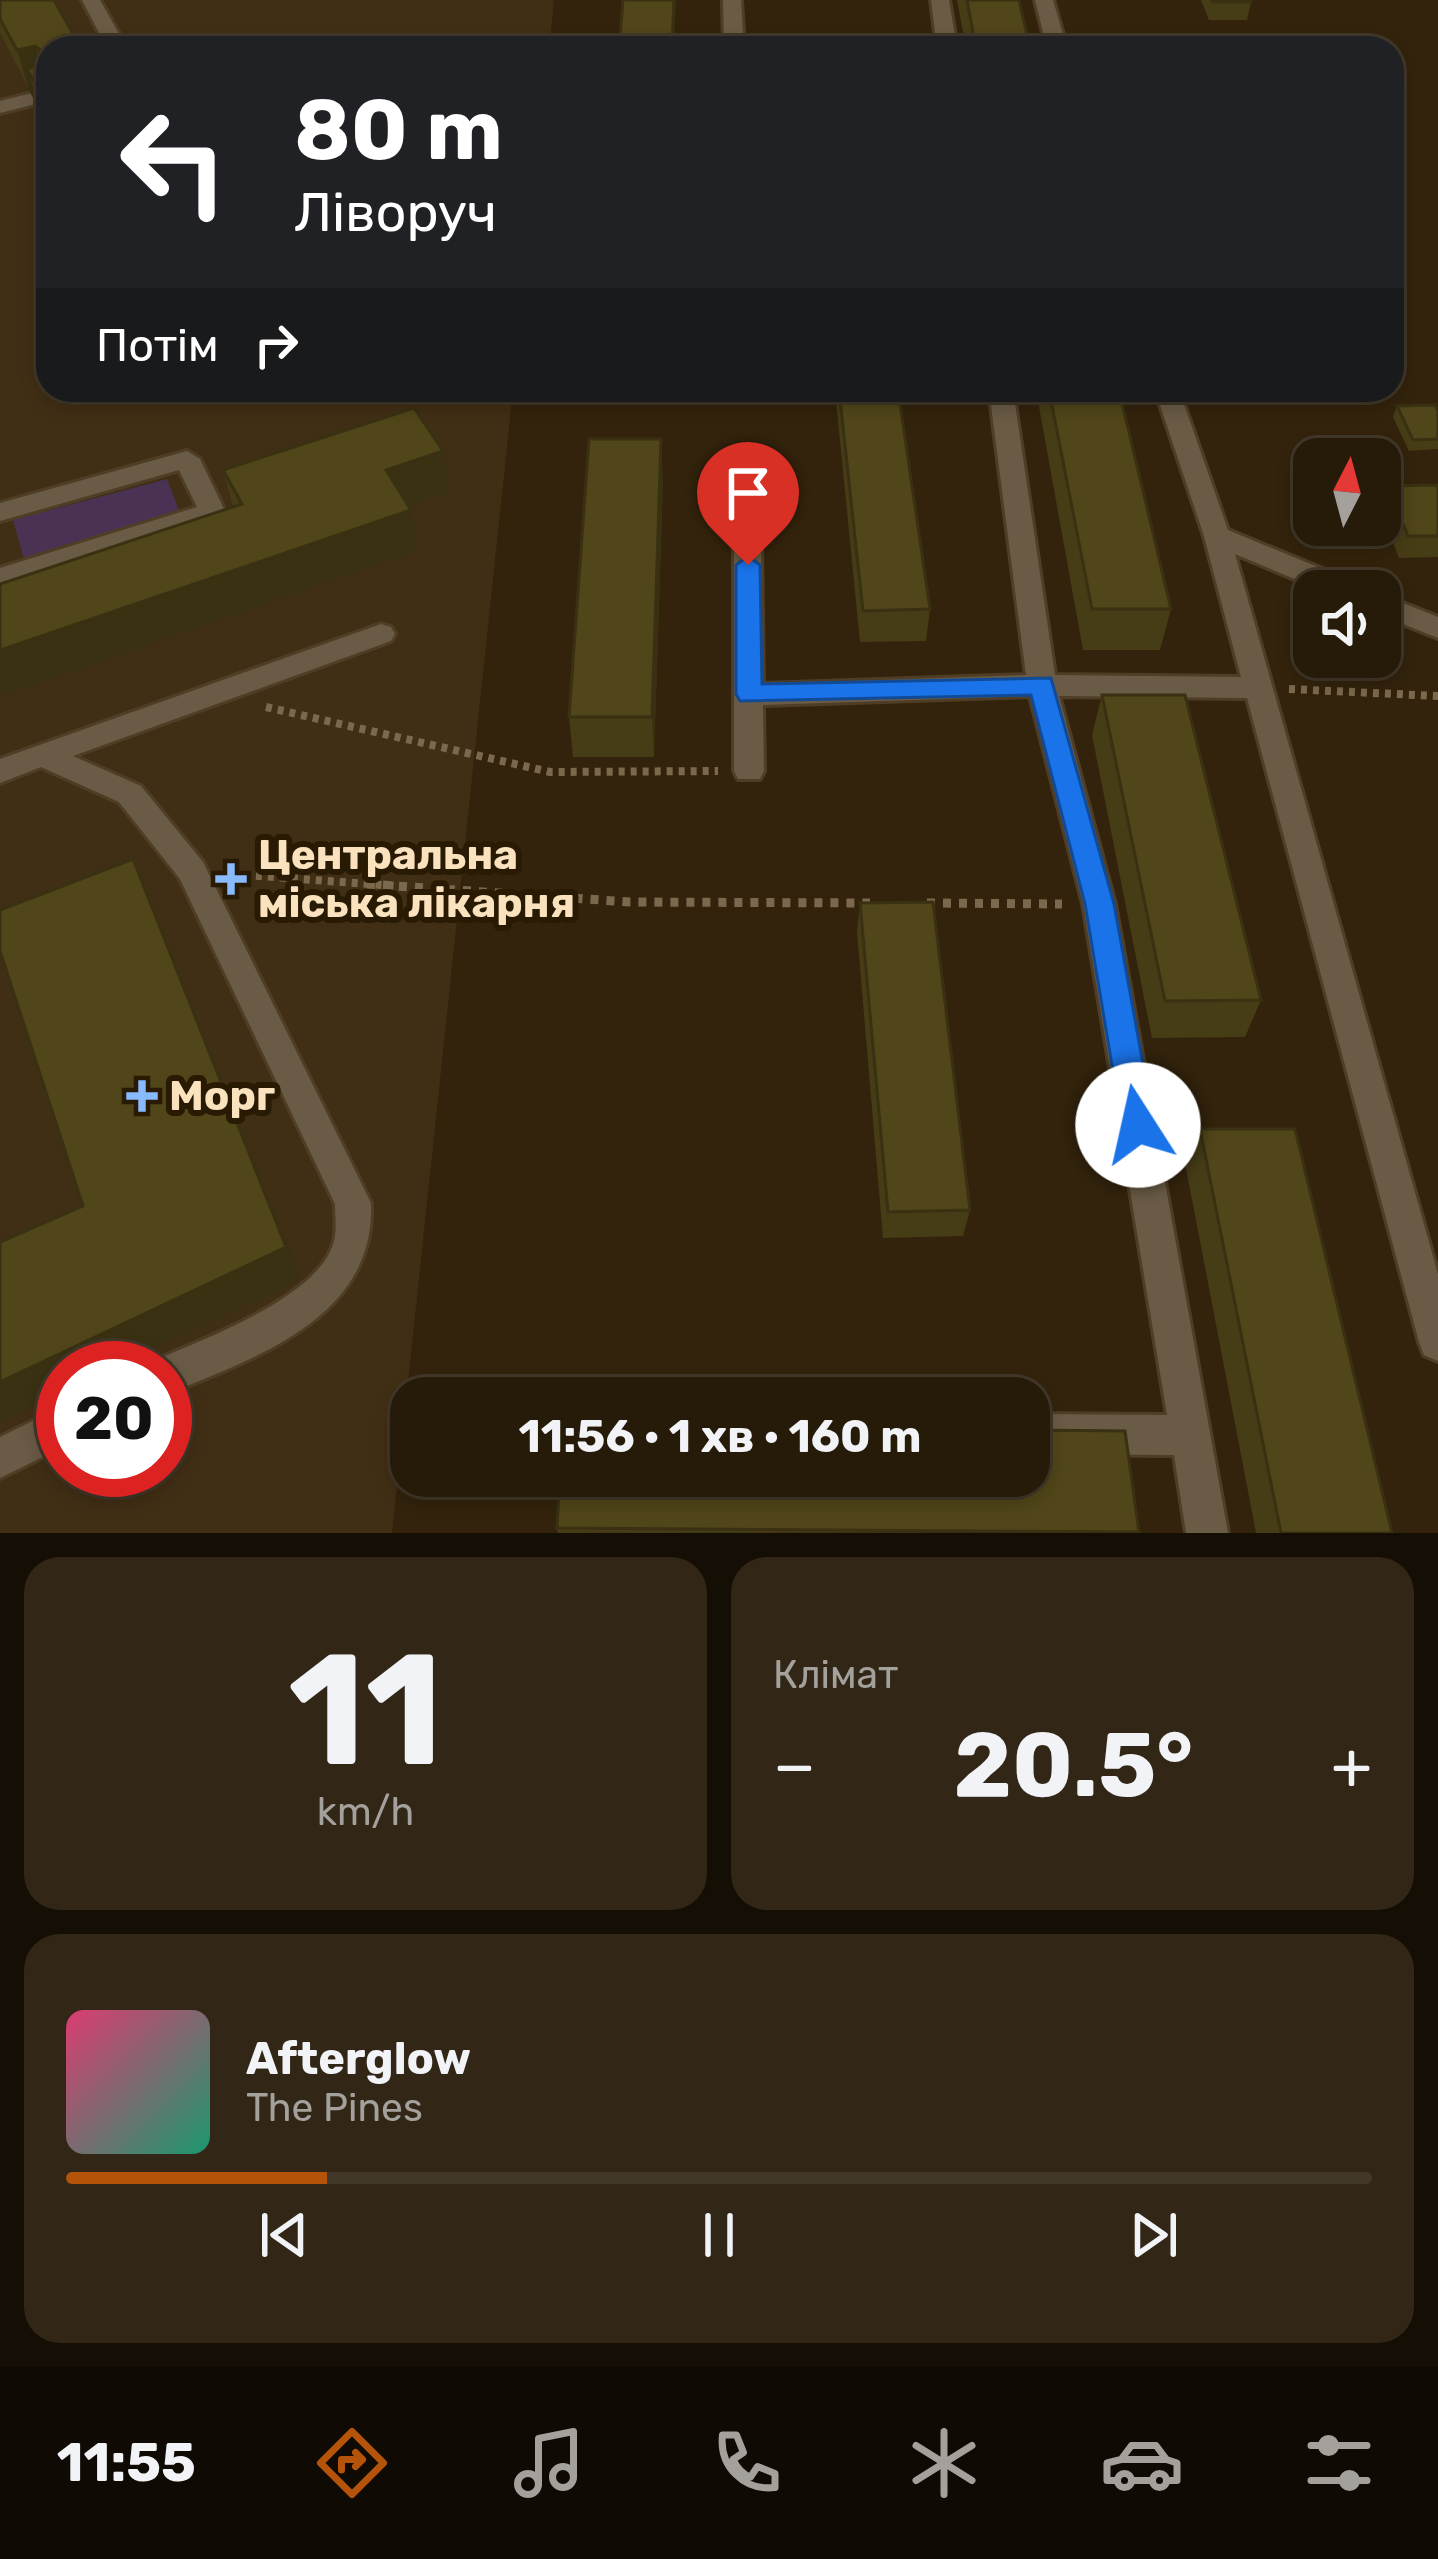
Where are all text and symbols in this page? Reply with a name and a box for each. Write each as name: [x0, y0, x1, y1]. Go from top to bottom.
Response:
text: 80 m: [294, 80, 503, 180]
icon: left: [96, 84, 252, 240]
text: Ліворуч: [294, 181, 497, 245]
icon: right: [243, 312, 309, 378]
text: Потім: [96, 319, 219, 372]
north arrow: [1293, 438, 1401, 546]
map controls: [1293, 438, 1401, 678]
pin: [697, 442, 799, 565]
icon: arrive: [715, 460, 781, 526]
button: sound: [1293, 570, 1401, 678]
place label: Центральна міська лікарня: [258, 830, 575, 928]
marker: Центральна міська лікарня: [215, 863, 247, 895]
position arrow: [1075, 1062, 1201, 1188]
place label: Морг: [169, 1071, 275, 1121]
marker: Морг: [126, 1080, 158, 1112]
speed limit sign: 20: [36, 1341, 192, 1497]
text: 11:56 · 1 хв · 160 m: [518, 1410, 922, 1463]
text: 11: [288, 1618, 443, 1803]
text: Клімат: [773, 1652, 898, 1698]
text: 20.5°: [954, 1712, 1193, 1819]
text: −: [773, 1726, 816, 1805]
text: +: [1331, 1726, 1372, 1805]
text: km/h: [317, 1789, 414, 1835]
text: Afterglow: [246, 2032, 471, 2085]
text: The Pines: [246, 2085, 423, 2131]
icon: previous: [251, 2202, 317, 2268]
icon: pause: [686, 2202, 752, 2268]
icon: next: [1121, 2202, 1187, 2268]
icon: directions: [310, 2421, 394, 2505]
icon: music: [507, 2421, 591, 2505]
icon: phone: [705, 2421, 789, 2505]
icon: climate: [902, 2421, 986, 2505]
icon: car: [1100, 2421, 1184, 2505]
icon: filters: [1297, 2421, 1381, 2505]
text: 11:55: [57, 2431, 196, 2495]

